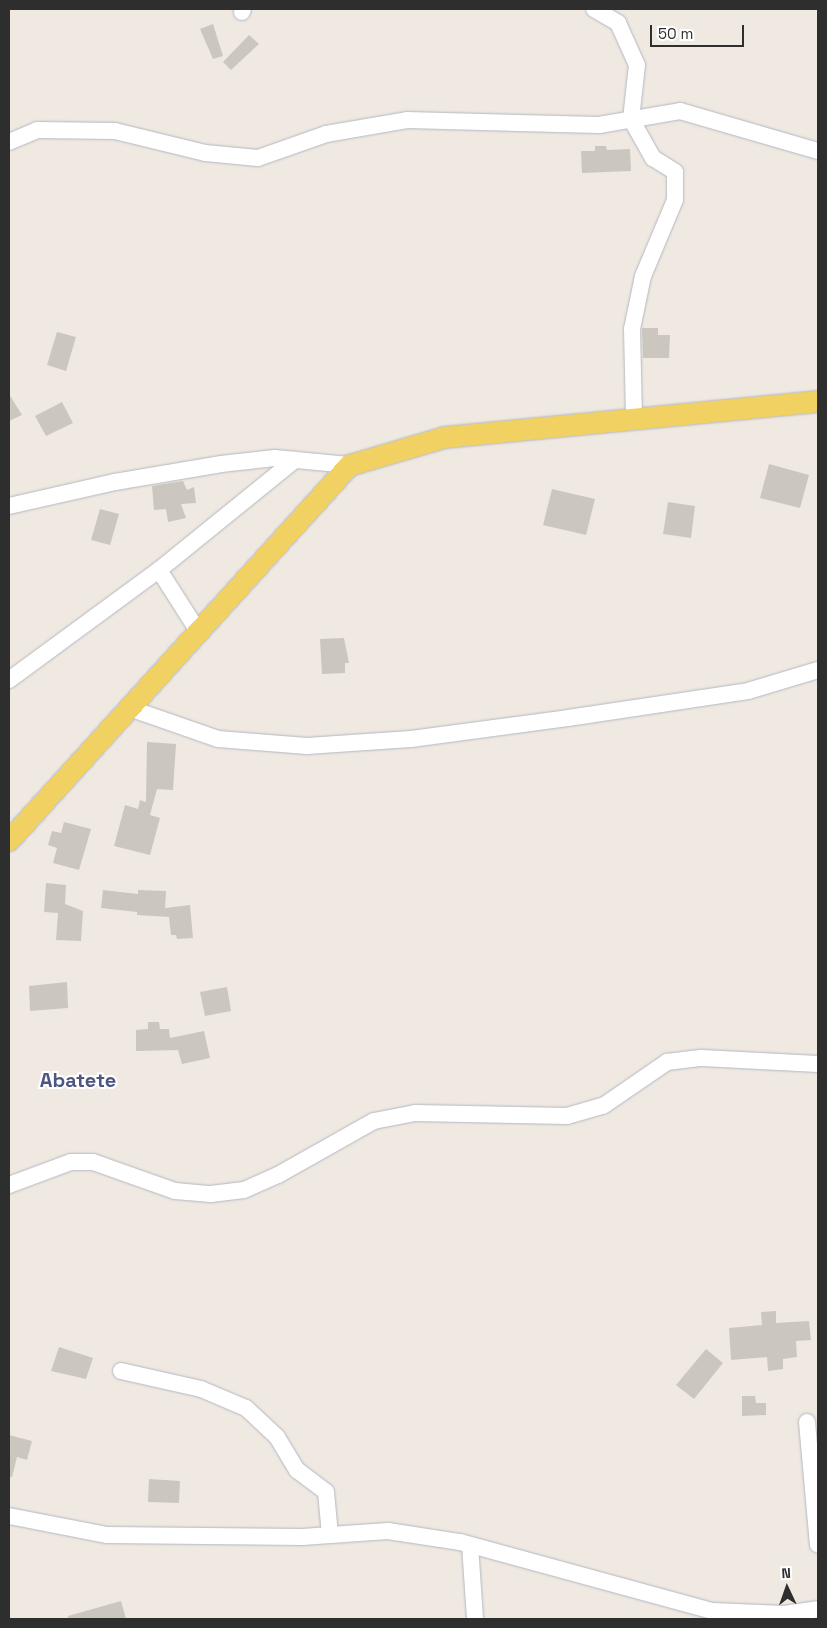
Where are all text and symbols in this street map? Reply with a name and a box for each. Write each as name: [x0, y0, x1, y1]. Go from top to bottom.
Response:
scale bar: [652, 15, 746, 47]
text: 50 m: [658, 24, 693, 43]
district label: Abatete: [40, 1068, 116, 1092]
north arrow: [762, 1563, 812, 1613]
text: N: [781, 1564, 791, 1582]

